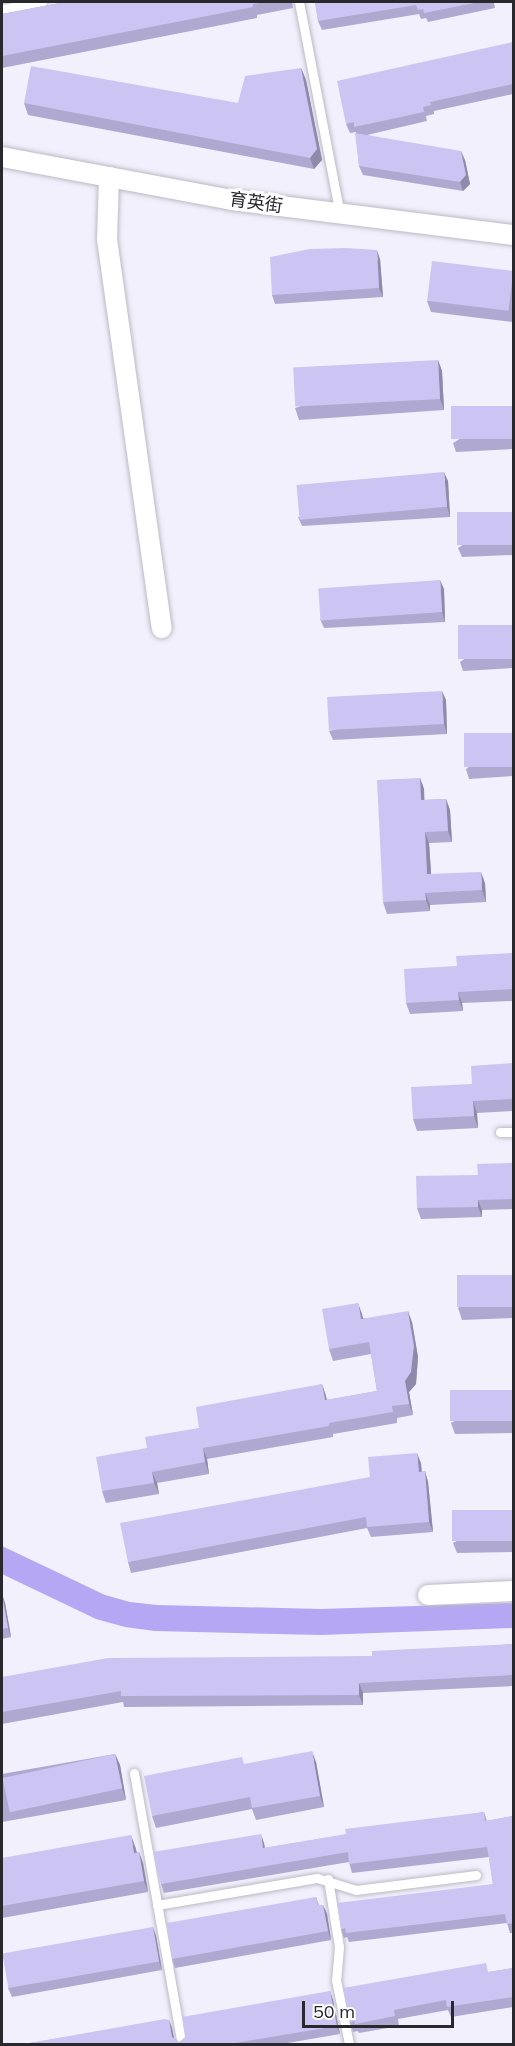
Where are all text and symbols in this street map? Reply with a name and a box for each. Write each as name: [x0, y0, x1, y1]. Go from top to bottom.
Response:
street label: 育英街: [228, 189, 284, 217]
scale bar: [305, 1989, 456, 2027]
text: 50 m: [313, 2000, 355, 2023]

